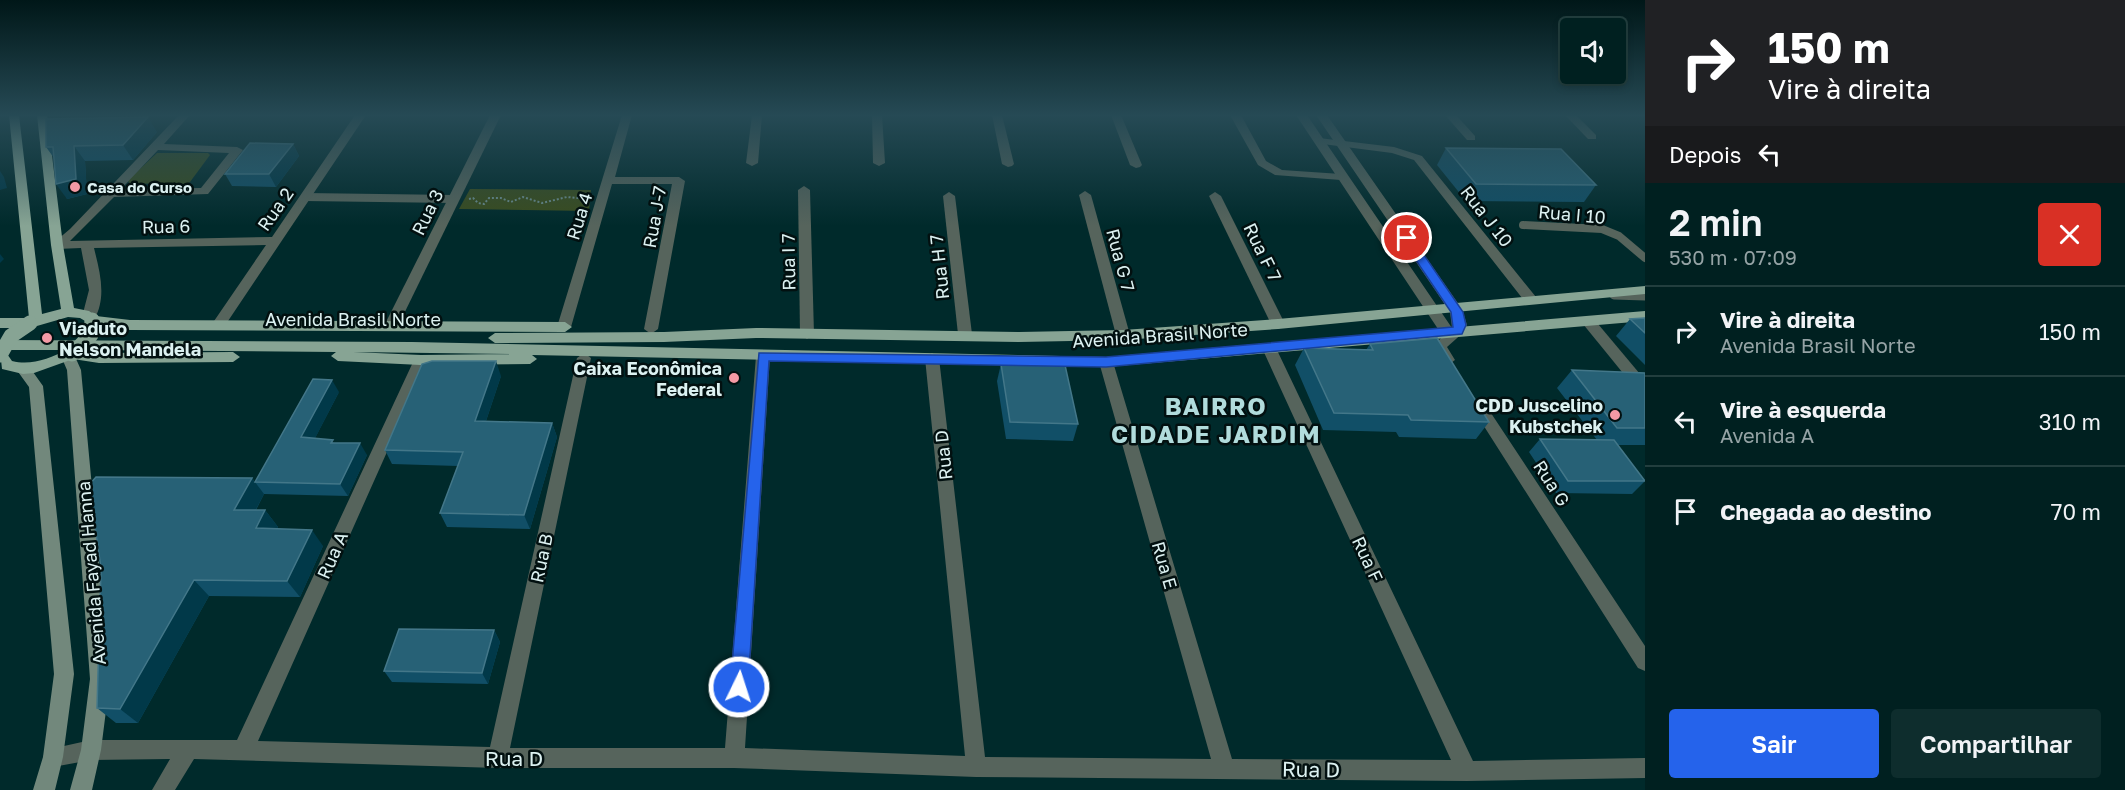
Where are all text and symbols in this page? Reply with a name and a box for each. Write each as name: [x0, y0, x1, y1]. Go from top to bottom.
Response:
map controls: [1560, 18, 1626, 84]
button: sound: [1560, 18, 1626, 84]
text: 150 m: [1768, 22, 1890, 72]
icon: right: [1669, 24, 1747, 102]
text: Vire à direita: [1768, 73, 1931, 105]
icon: left: [1753, 138, 1786, 171]
text: Depois: [1669, 141, 1741, 168]
place label: Casa do Curso: [87, 178, 192, 196]
marker: Casa do Curso: [68, 180, 82, 194]
street label: Rua J 10: [1456, 181, 1518, 251]
street label: Rua 2: [252, 183, 298, 235]
street label: Rua J-7: [638, 184, 670, 250]
street label: Rua 3: [407, 186, 447, 238]
street label: Rua 4: [561, 190, 597, 242]
street label: Rua I 10: [1537, 200, 1607, 228]
text: 2 min: [1669, 201, 1763, 244]
button: close: [2038, 203, 2101, 266]
pin: [1381, 212, 1432, 263]
street label: Rua 6: [142, 215, 190, 237]
street label: Rua F 7: [1239, 219, 1287, 285]
icon: arrive: [1390, 221, 1423, 254]
street label: Rua G 7: [1102, 226, 1140, 294]
street label: Rua I 7: [777, 233, 799, 291]
street label: Rua H 7: [925, 233, 953, 301]
text: 530 m · 07:09: [1669, 245, 1797, 269]
text: Vire à direita: [1720, 306, 1855, 333]
street label: Avenida Brasil Norte: [265, 308, 441, 330]
icon: right: [1669, 315, 1702, 348]
place label: Viaduto Nelson Mandela: [59, 317, 201, 360]
street label: Avenida Brasil Norte: [1071, 318, 1249, 352]
text: 150 m: [2039, 318, 2101, 345]
marker: Viaduto Nelson Mandela: [40, 331, 54, 345]
text: Avenida Brasil Norte: [1720, 333, 1916, 357]
place label: Caixa Econômica Federal: [573, 357, 722, 400]
marker: Caixa Econômica Federal: [727, 371, 741, 385]
district label: BAIRRO CIDADE JARDIM: [1111, 391, 1321, 448]
place label: CDD Juscelino Kubstchek: [1475, 394, 1604, 437]
text: Vire à esquerda: [1720, 396, 1886, 423]
icon: left: [1669, 405, 1702, 438]
marker: CDD Juscelino Kubstchek: [1608, 408, 1622, 422]
text: 310 m: [2039, 408, 2101, 435]
text: Avenida A: [1720, 423, 1814, 447]
street label: Rua D: [929, 429, 957, 481]
street label: Rua G: [1529, 456, 1575, 510]
street label: Avenida Fayad Hanna: [72, 480, 110, 666]
icon: arrive: [1669, 495, 1702, 528]
text: Chegada ao destino: [1720, 498, 1932, 525]
text: 70 m: [2051, 498, 2101, 525]
street label: Rua A: [312, 528, 352, 582]
street label: Rua B: [525, 532, 557, 584]
street label: Rua F: [1348, 533, 1388, 585]
street label: Rua E: [1148, 539, 1182, 591]
position arrow: [707, 655, 771, 719]
button: Sair: [1669, 709, 1879, 778]
button: Compartilhar: [1891, 709, 2101, 778]
street label: Rua D: [485, 745, 543, 771]
street label: Rua D: [1282, 755, 1340, 783]

